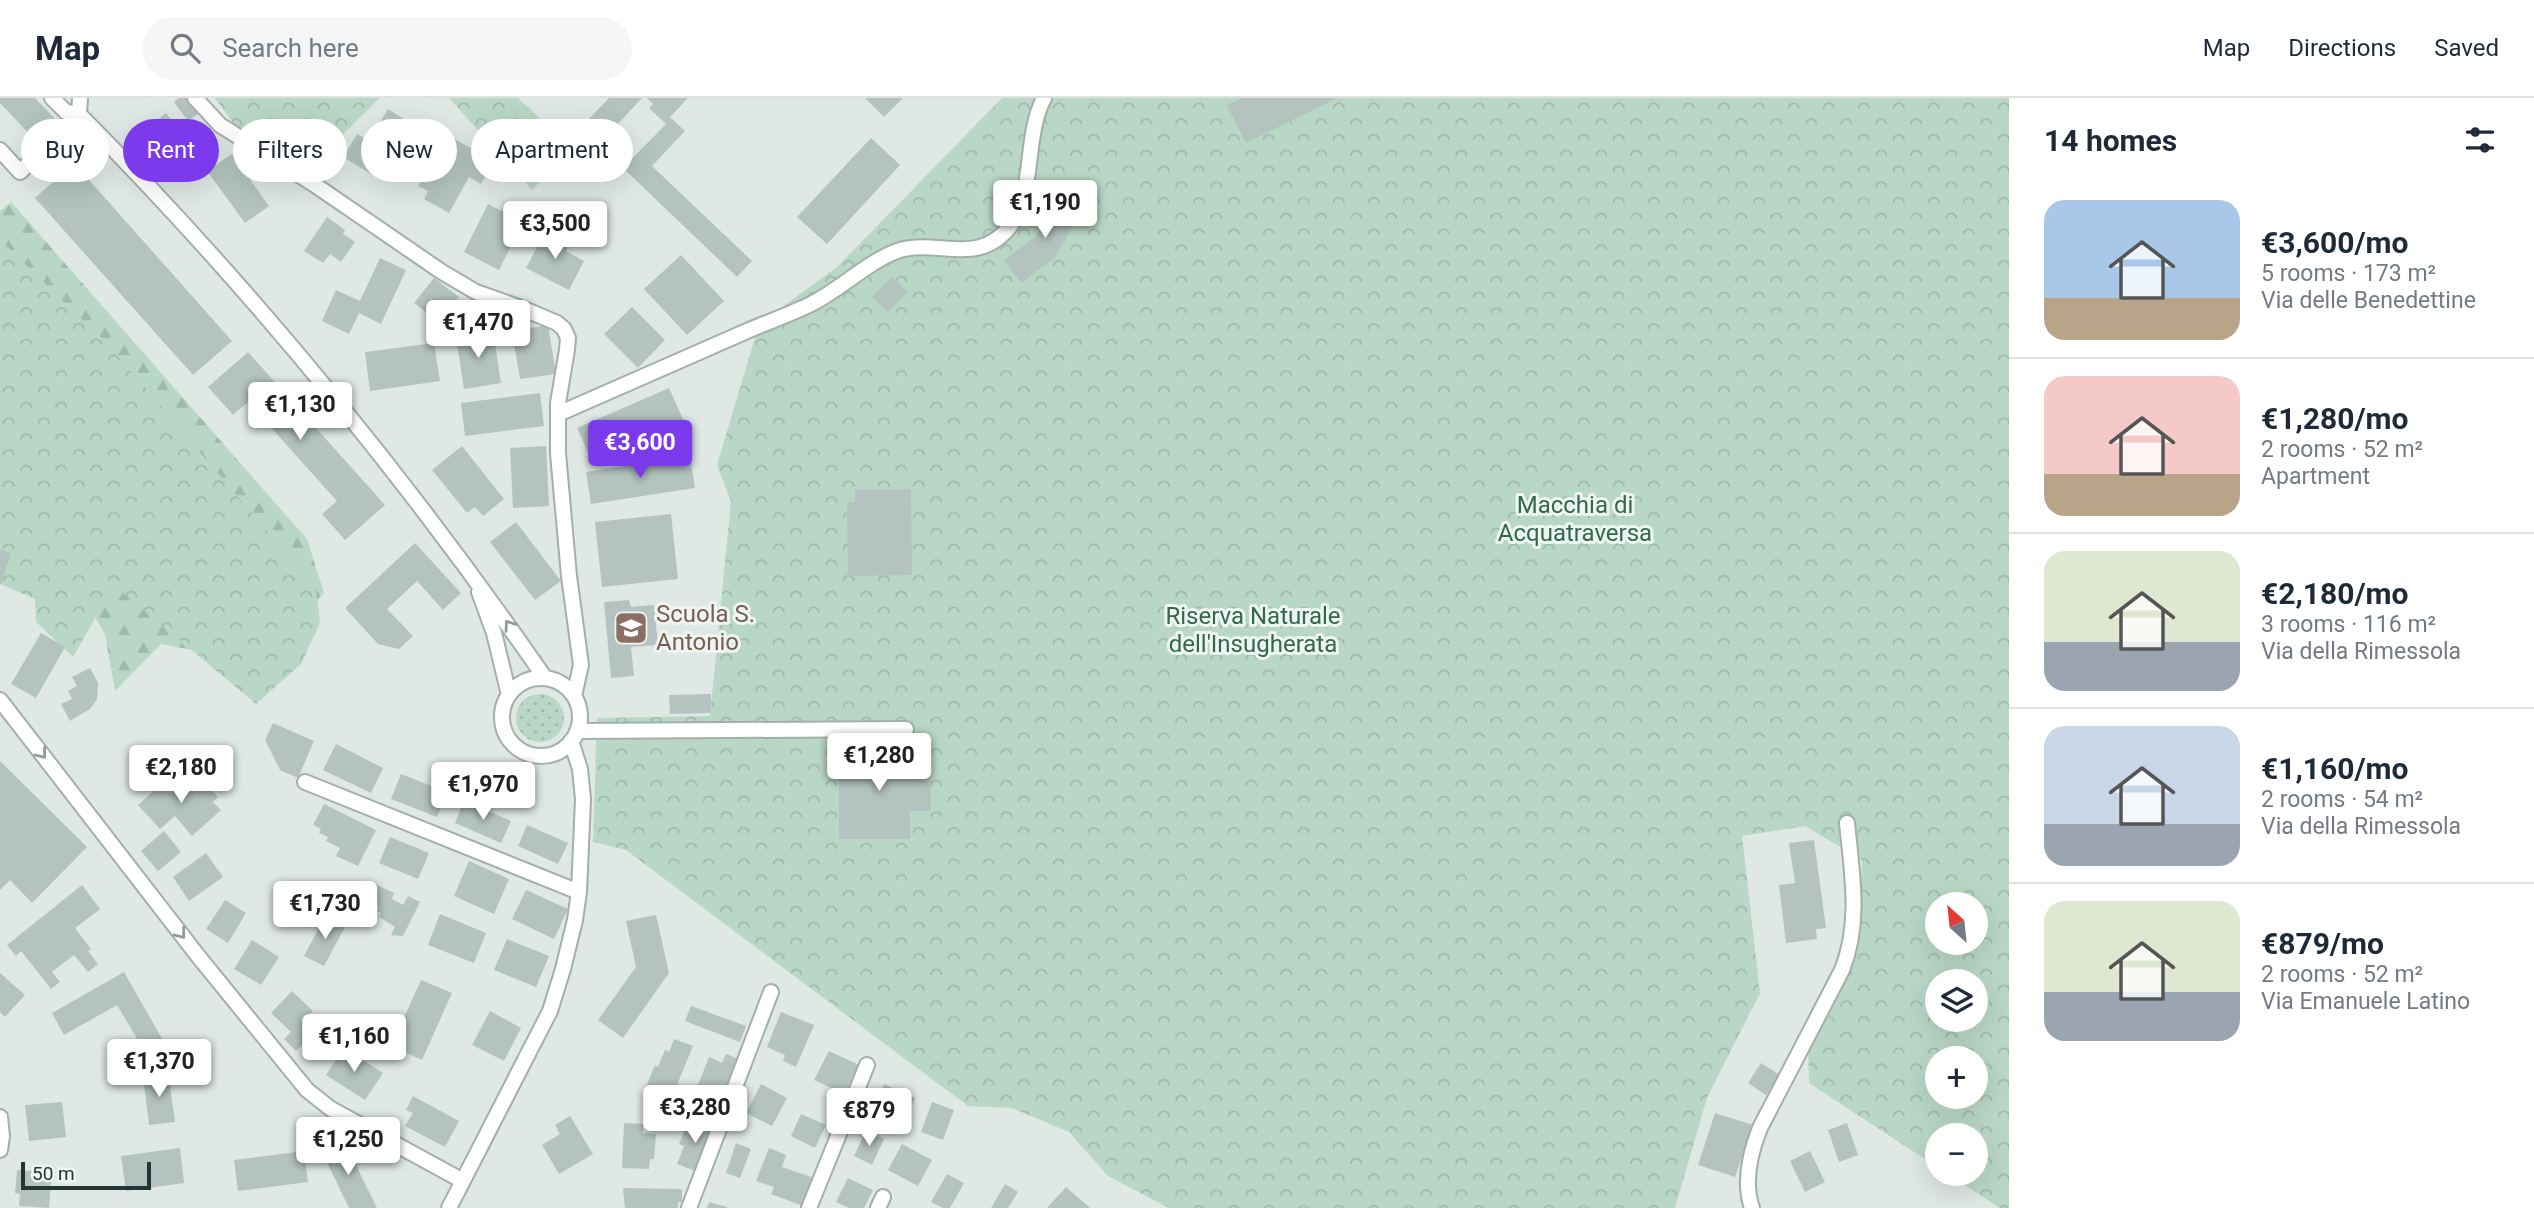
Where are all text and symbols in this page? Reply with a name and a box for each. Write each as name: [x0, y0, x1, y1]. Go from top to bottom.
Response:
search box: [142, 17, 632, 80]
text: Map: [35, 29, 100, 68]
icon: search: [166, 29, 204, 67]
text: Search here: [222, 33, 359, 63]
text: Map: [2203, 34, 2250, 62]
text: Directions: [2288, 34, 2396, 62]
text: Saved: [2434, 34, 2499, 62]
chip: Buy: [21, 119, 109, 182]
chip: Rent: [123, 119, 219, 182]
chip: Filters: [233, 119, 347, 182]
chip: New: [361, 119, 457, 182]
chip: Apartment: [471, 119, 633, 182]
icon: filters: [2461, 121, 2499, 159]
text: 14 homes: [2044, 123, 2177, 158]
pin: €1,190: [988, 180, 1102, 240]
text: €1,190: [1009, 189, 1081, 216]
pin: €3,500: [498, 202, 612, 261]
text: €3,500: [519, 210, 591, 237]
text: €3,600/mo: [2261, 225, 2409, 260]
icon: home: [2100, 228, 2184, 312]
text: 5 rooms · 173 m²: [2261, 260, 2436, 287]
text: Via delle Benedettine: [2261, 287, 2476, 314]
pin: €1,470: [421, 300, 535, 360]
text: €1,470: [442, 309, 514, 336]
pin: €1,130: [243, 382, 357, 442]
text: €1,130: [264, 391, 336, 418]
text: €1,280/mo: [2261, 401, 2409, 436]
icon: home: [2100, 404, 2184, 488]
pin: €3,600: [583, 420, 697, 480]
text: €3,600: [604, 429, 676, 456]
text: 2 rooms · 52 m²: [2261, 436, 2423, 463]
text: Apartment: [2261, 463, 2370, 490]
park label: Macchia di Acquatraversa: [1498, 491, 1652, 547]
text: €2,180/mo: [2261, 576, 2409, 611]
icon: home: [2100, 579, 2184, 663]
place label: Scuola S. Antonio: [656, 600, 755, 656]
park label: Riserva Naturale dell'Insugherata: [1165, 602, 1341, 658]
school or university icon: Scuola S. Antonio: [612, 609, 650, 647]
text: 3 rooms · 116 m²: [2261, 611, 2436, 638]
one-way arrow: [504, 620, 517, 633]
text: Via della Rimessola: [2261, 638, 2461, 665]
pin: €1,280: [822, 734, 936, 793]
text: €1,280: [843, 742, 915, 769]
pin: €2,180: [124, 746, 238, 805]
one-way arrow: [33, 747, 46, 759]
text: €1,160/mo: [2261, 751, 2409, 786]
text: €2,180: [145, 754, 217, 781]
icon: home: [2100, 754, 2184, 838]
pin: €1,970: [426, 762, 540, 822]
text: €1,970: [447, 771, 519, 798]
text: 2 rooms · 54 m²: [2261, 786, 2423, 813]
text: Via della Rimessola: [2261, 813, 2461, 840]
pin: €1,730: [268, 882, 382, 941]
text: €1,730: [289, 890, 361, 917]
north arrow: [1925, 892, 1988, 956]
map controls: [1925, 892, 1988, 1186]
text: €879/mo: [2261, 926, 2384, 961]
one-way arrow: [172, 927, 185, 939]
icon: home: [2100, 929, 2184, 1013]
text: 2 rooms · 52 m²: [2261, 961, 2423, 988]
button: layers: [1925, 969, 1988, 1032]
text: Via Emanuele Latino: [2261, 988, 2470, 1015]
pin: €1,160: [297, 1014, 411, 1074]
text: €1,160: [318, 1023, 390, 1050]
pin: €1,370: [102, 1040, 216, 1099]
button: +: [1925, 1046, 1988, 1109]
text: €1,370: [123, 1048, 195, 1075]
pin: €3,280: [638, 1086, 752, 1145]
pin: €879: [828, 1088, 910, 1148]
text: €3,280: [659, 1094, 731, 1121]
text: €879: [843, 1097, 895, 1124]
pin: €1,250: [291, 1118, 405, 1177]
button: −: [1925, 1123, 1988, 1186]
text: €1,250: [312, 1126, 384, 1153]
scale bar: [21, 1159, 150, 1191]
text: 50 m: [32, 1162, 75, 1185]

